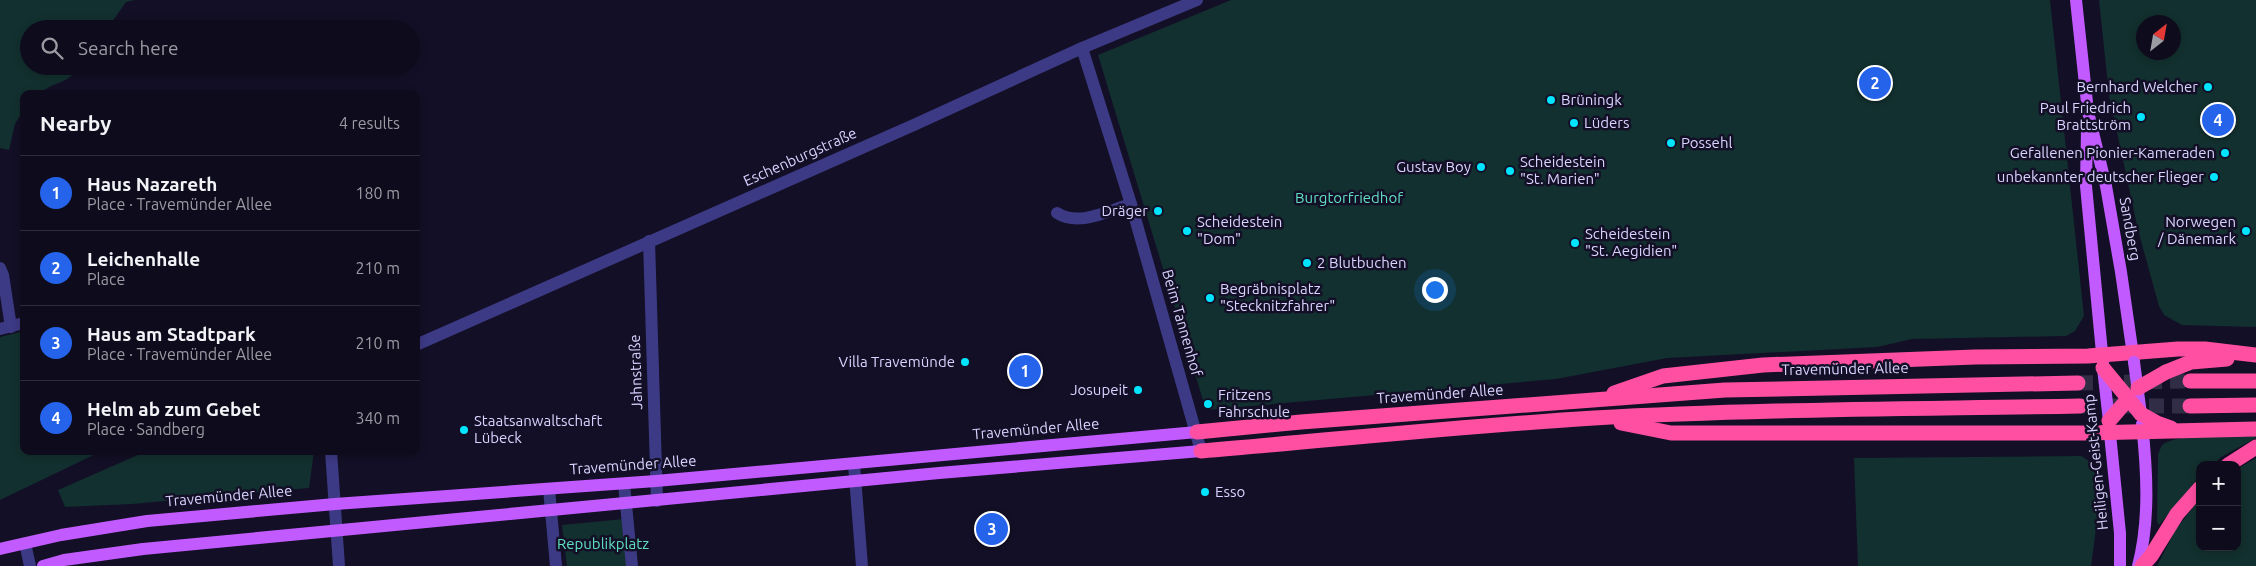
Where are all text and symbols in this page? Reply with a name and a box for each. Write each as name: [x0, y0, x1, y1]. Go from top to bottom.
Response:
north arrow: [2136, 15, 2181, 60]
search box: [20, 20, 420, 75]
icon: search: [38, 34, 66, 62]
text: Search here: [78, 37, 178, 59]
pin: 2: [1859, 64, 1891, 102]
place label: Bernhard Welcher: [2076, 78, 2198, 95]
marker: Bernhard Welcher: [2202, 81, 2214, 93]
place label: Brüningk: [1561, 91, 1622, 108]
marker: Brüningk: [1545, 94, 1557, 106]
place label: Paul Friedrich Brattström: [2040, 99, 2131, 133]
pin: 4: [2202, 101, 2234, 139]
text: Nearby: [40, 111, 111, 135]
marker: Paul Friedrich Brattström: [2135, 111, 2147, 123]
text: 4 results: [339, 114, 400, 132]
place label: Lüders: [1584, 114, 1629, 131]
marker: Lüders: [1568, 117, 1580, 129]
street label: Eschenburgstraße: [741, 124, 859, 189]
place label: Possehl: [1681, 134, 1732, 151]
marker: Possehl: [1665, 137, 1677, 149]
place label: Gefallenen Pionier-Kameraden: [2010, 144, 2215, 161]
marker: Gefallenen Pionier-Kameraden: [2219, 147, 2231, 159]
place label: Scheidestein "St. Marien": [1520, 153, 1605, 187]
place label: Gustav Boy: [1396, 158, 1471, 175]
marker: Gustav Boy: [1475, 161, 1487, 173]
marker: Scheidestein "St. Marien": [1504, 165, 1516, 177]
place label: unbekannter deutscher Flieger: [1997, 168, 2204, 185]
marker: unbekannter deutscher Flieger: [2208, 171, 2220, 183]
text: Haus Nazareth: [87, 173, 217, 195]
text: 1: [51, 184, 61, 202]
text: 180 m: [355, 184, 400, 202]
park label: Burgtorfriedhof: [1295, 189, 1403, 206]
text: Place · Travemünder Allee: [87, 195, 272, 213]
street label: Sandberg: [2117, 196, 2144, 262]
place label: Dräger: [1101, 202, 1148, 219]
marker: Dräger: [1152, 205, 1164, 217]
place label: Scheidestein "Dom": [1197, 213, 1282, 247]
place label: Norwegen / Dänemark: [2157, 213, 2236, 247]
marker: Scheidestein "Dom": [1181, 225, 1193, 237]
place label: Scheidestein "St. Aegidien": [1585, 225, 1677, 259]
marker: Norwegen / Dänemark: [2240, 225, 2252, 237]
marker: Scheidestein "St. Aegidien": [1569, 237, 1581, 249]
text: Leichenhalle: [87, 248, 200, 270]
place label: 2 Blutbuchen: [1317, 254, 1407, 271]
marker: 2 Blutbuchen: [1301, 257, 1313, 269]
text: 2: [51, 259, 61, 277]
text: 210 m: [355, 259, 400, 277]
street label: Beim Tannenhof: [1159, 267, 1206, 379]
text: Place: [87, 270, 125, 288]
your location: [1422, 277, 1448, 303]
place label: Begräbnisplatz "Stecknitzfahrer": [1220, 280, 1335, 314]
marker: Begräbnisplatz "Stecknitzfahrer": [1204, 292, 1216, 304]
text: Haus am Stadtpark: [87, 323, 256, 345]
text: 3: [51, 334, 61, 352]
text: 210 m: [355, 334, 400, 352]
street label: Jahnstraße: [626, 334, 645, 410]
text: Place · Travemünder Allee: [87, 345, 272, 363]
pin: 1: [1009, 352, 1041, 390]
place label: Villa Travemünde: [838, 353, 955, 370]
marker: Villa Travemünde: [959, 356, 971, 368]
street label: Travemünder Allee: [1781, 359, 1909, 378]
place label: Josupeit: [1070, 381, 1128, 398]
street label: Travemünder Allee: [1376, 381, 1504, 406]
marker: Josupeit: [1132, 384, 1144, 396]
place label: Fritzens Fahrschule: [1218, 386, 1290, 420]
street label: Heiligen-Geist-Kamp: [2080, 393, 2111, 531]
text: Helm ab zum Gebet: [87, 398, 260, 420]
marker: Fritzens Fahrschule: [1202, 398, 1214, 410]
text: 4: [51, 409, 61, 427]
text: 340 m: [355, 409, 400, 427]
place label: Staatsanwaltschaft Lübeck: [474, 412, 602, 446]
street label: Travemünder Allee: [972, 414, 1100, 443]
text: Place · Sandberg: [87, 420, 205, 438]
marker: Staatsanwaltschaft Lübeck: [458, 424, 470, 436]
street label: Travemünder Allee: [569, 452, 697, 477]
map controls: [2196, 461, 2241, 551]
button: +: [2196, 461, 2241, 506]
street label: Travemünder Allee: [165, 481, 293, 510]
place label: Esso: [1215, 483, 1245, 500]
marker: Esso: [1199, 486, 1211, 498]
button: −: [2196, 506, 2241, 551]
pin: 3: [976, 510, 1008, 548]
park label: Republikplatz: [557, 535, 649, 552]

